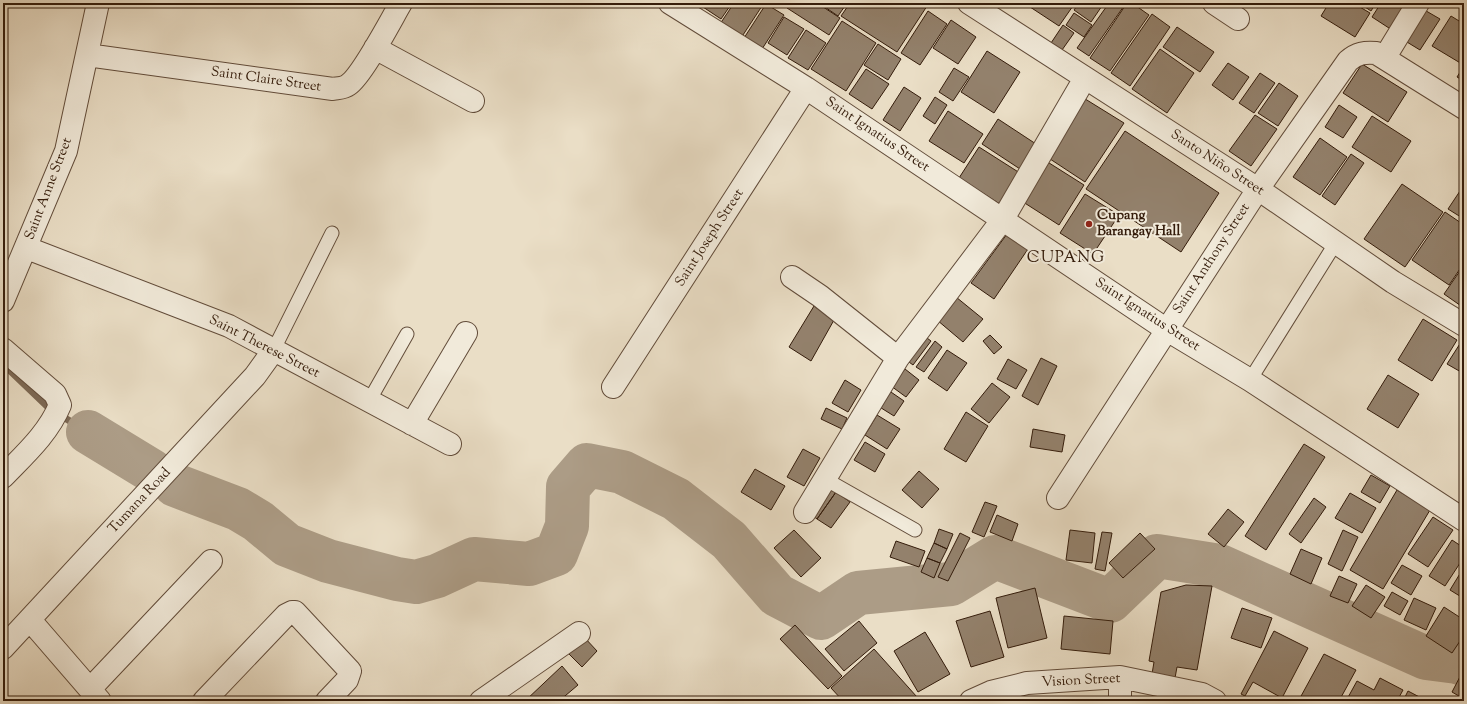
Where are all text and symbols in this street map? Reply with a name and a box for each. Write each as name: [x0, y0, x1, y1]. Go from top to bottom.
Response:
street label: Saint Claire Street: [210, 62, 323, 98]
street label: Saint Ignatius Street: [821, 93, 933, 178]
street label: Santo Niño Street: [1166, 125, 1268, 201]
street label: Saint Anne Street: [20, 135, 78, 243]
street label: Saint Joseph Street: [671, 185, 749, 291]
street label: Saint Anthony Street: [1169, 199, 1256, 318]
place label: Cupang Barangay Hall: [1097, 206, 1180, 242]
marker: Cupang Barangay Hall: [1084, 219, 1094, 229]
district label: CUPANG: [1027, 247, 1105, 270]
street label: Saint Ignatius Street: [1090, 273, 1204, 357]
street label: Saint Therese Street: [205, 310, 323, 384]
street label: Tumana Road: [104, 463, 176, 538]
street label: Vision Street: [1041, 669, 1121, 693]

